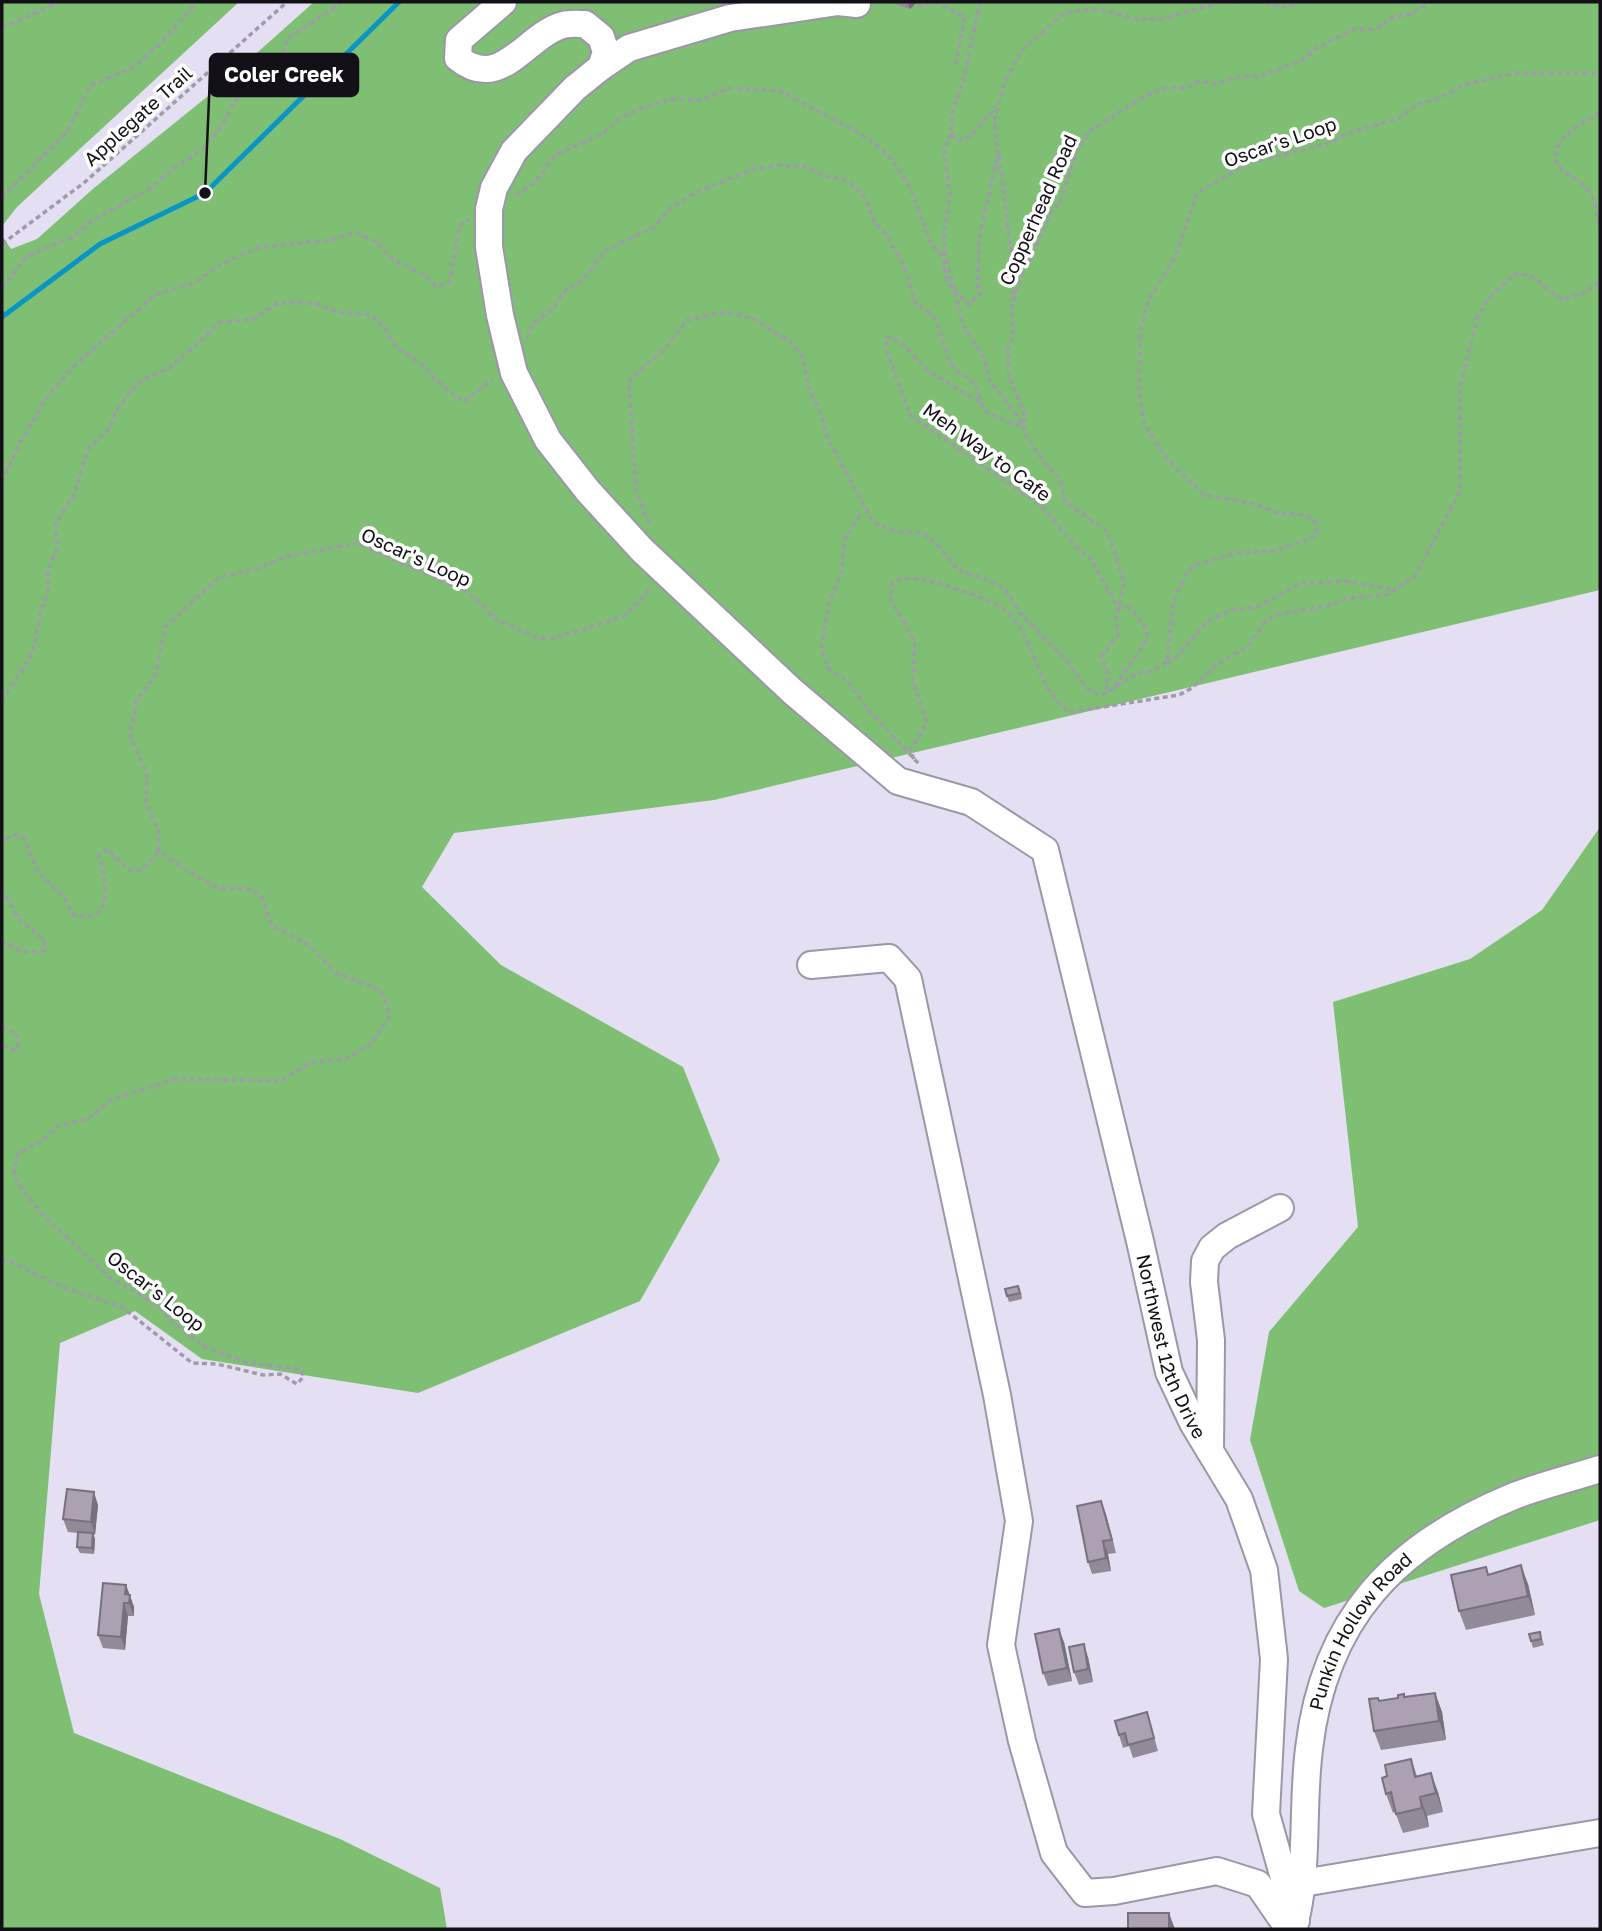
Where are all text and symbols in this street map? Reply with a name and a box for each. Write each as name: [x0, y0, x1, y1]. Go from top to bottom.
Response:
callout: Coler Creek: [210, 54, 358, 96]
street label: Applegate Trail: [79, 61, 197, 170]
text: Coler Creek: [224, 61, 344, 87]
street label: Oscar's Loop: [1221, 112, 1339, 172]
street label: Copperhead Road: [994, 131, 1081, 289]
street label: Meh Way to Cafe: [919, 398, 1056, 506]
street label: Oscar's Loop: [358, 522, 475, 591]
street label: Oscar's Loop: [103, 1245, 210, 1336]
street label: Northwest 12th Drive: [1132, 1252, 1212, 1442]
street label: Punkin Hollow Road: [1304, 1547, 1416, 1713]

